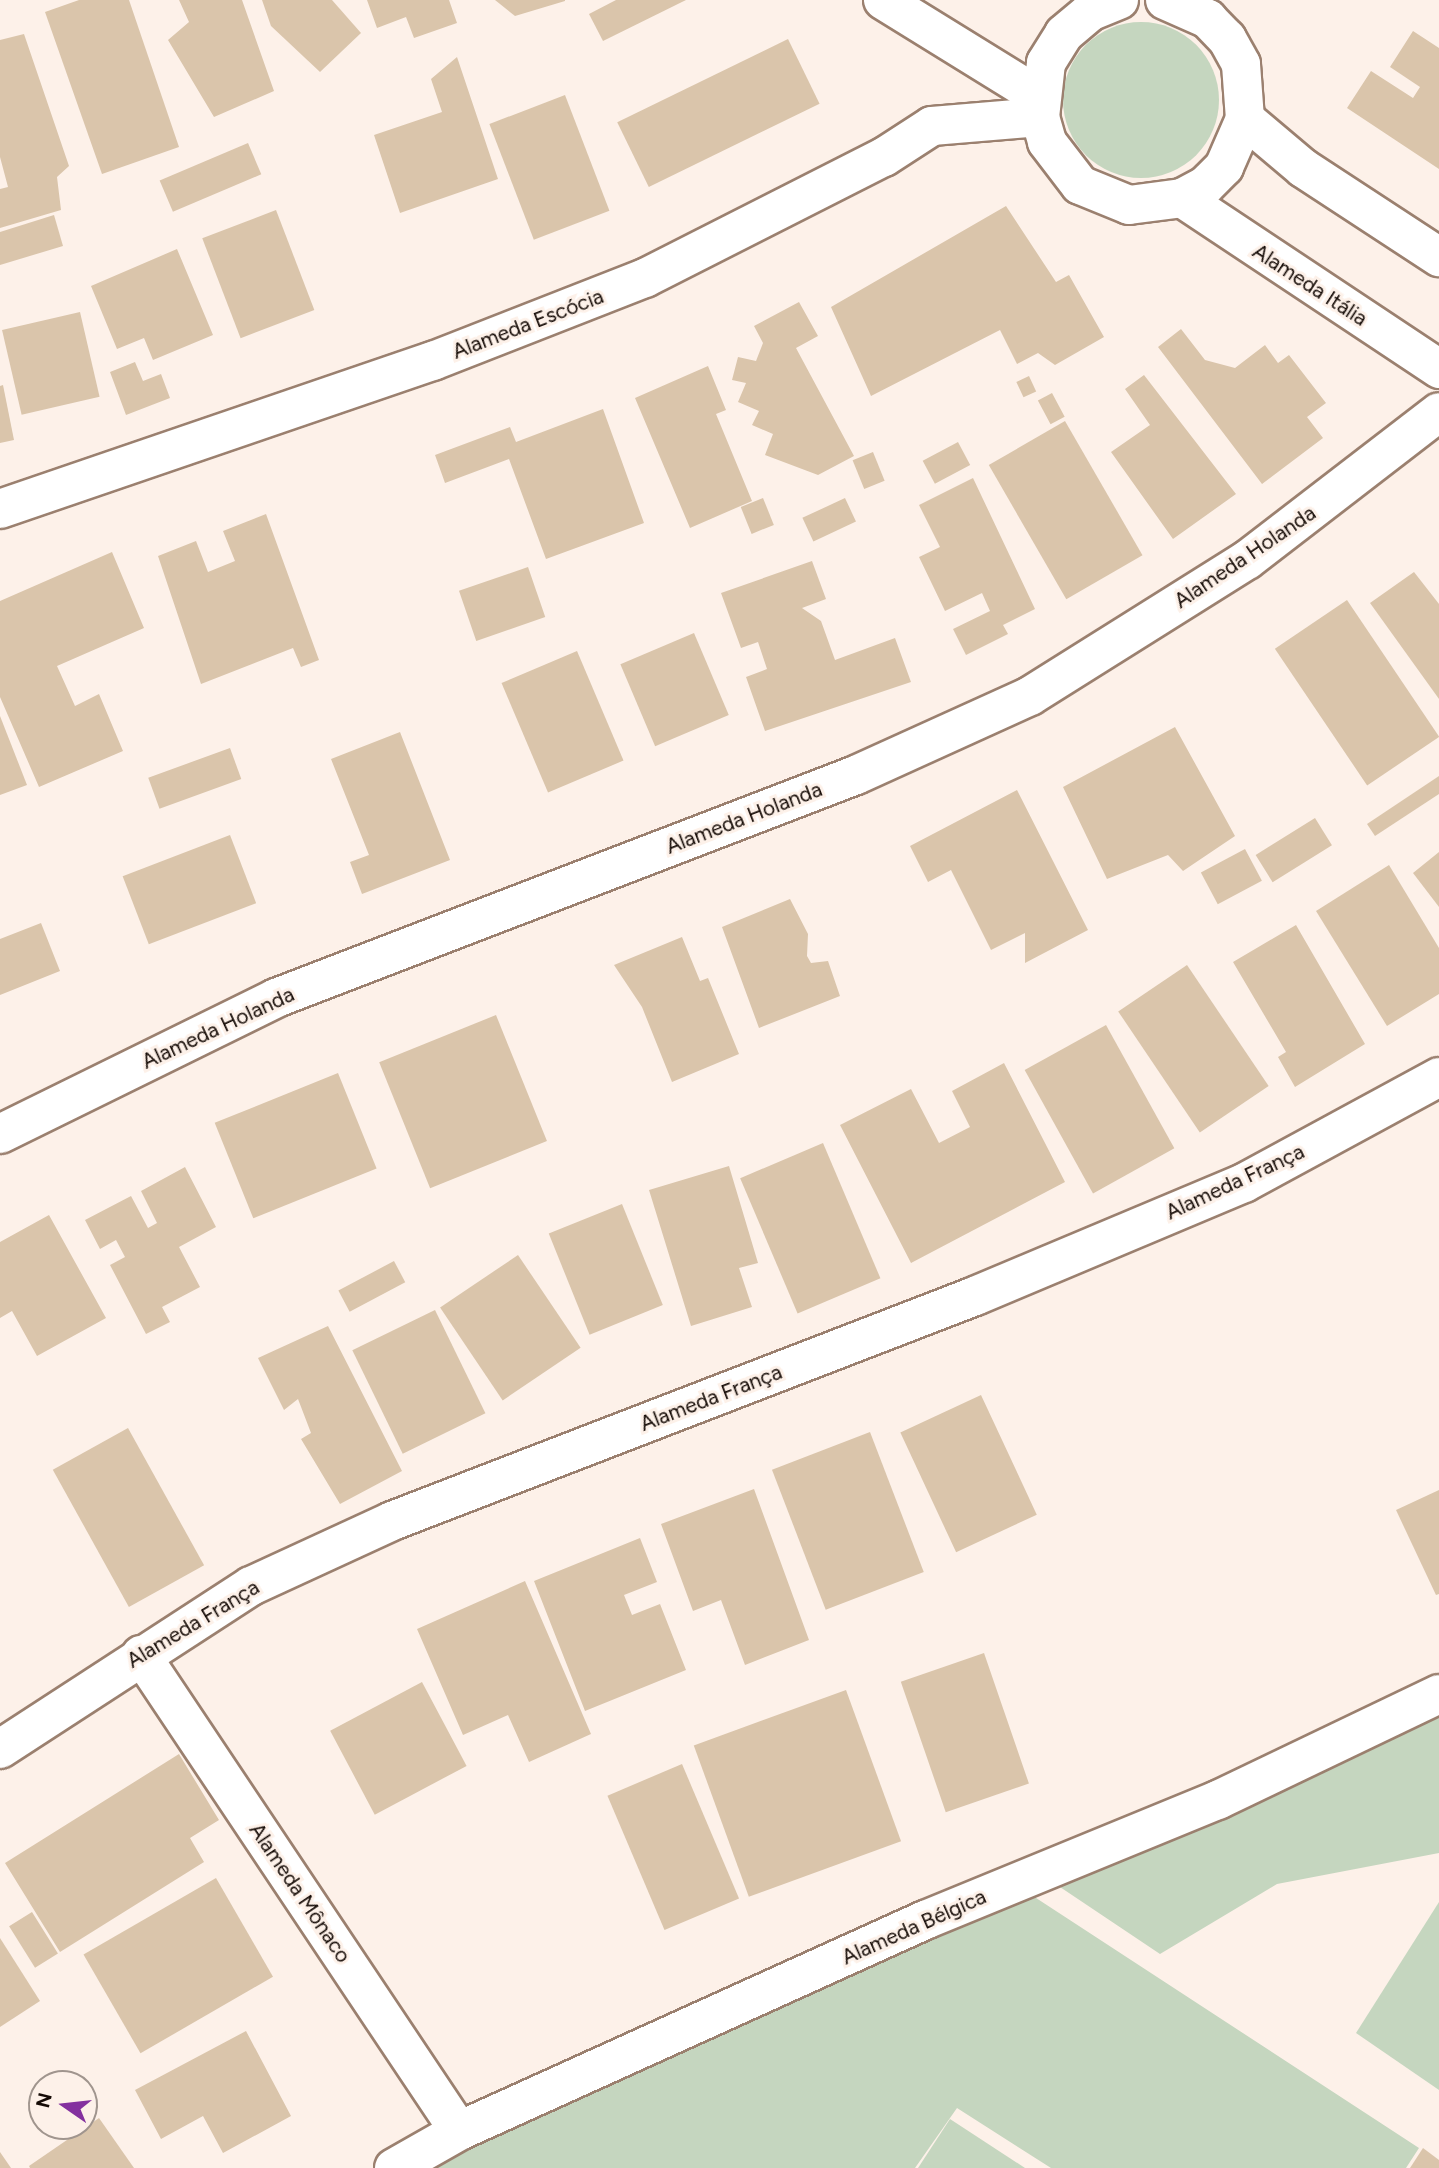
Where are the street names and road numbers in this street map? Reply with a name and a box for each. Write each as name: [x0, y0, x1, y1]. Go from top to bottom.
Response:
street label: Alameda Itália: [1248, 239, 1372, 331]
street label: Alameda Escócia: [449, 284, 607, 364]
street label: Alameda Holanda: [1170, 500, 1320, 614]
street label: Alameda Holanda: [662, 777, 826, 859]
street label: Alameda Holanda: [138, 982, 298, 1074]
street label: Alameda França: [1162, 1139, 1308, 1225]
street label: Alameda França: [637, 1359, 785, 1437]
street label: Alameda França: [122, 1575, 264, 1673]
street label: Alameda Mônaco: [244, 1818, 356, 1968]
street label: Alameda Bélgica: [838, 1884, 990, 1970]

